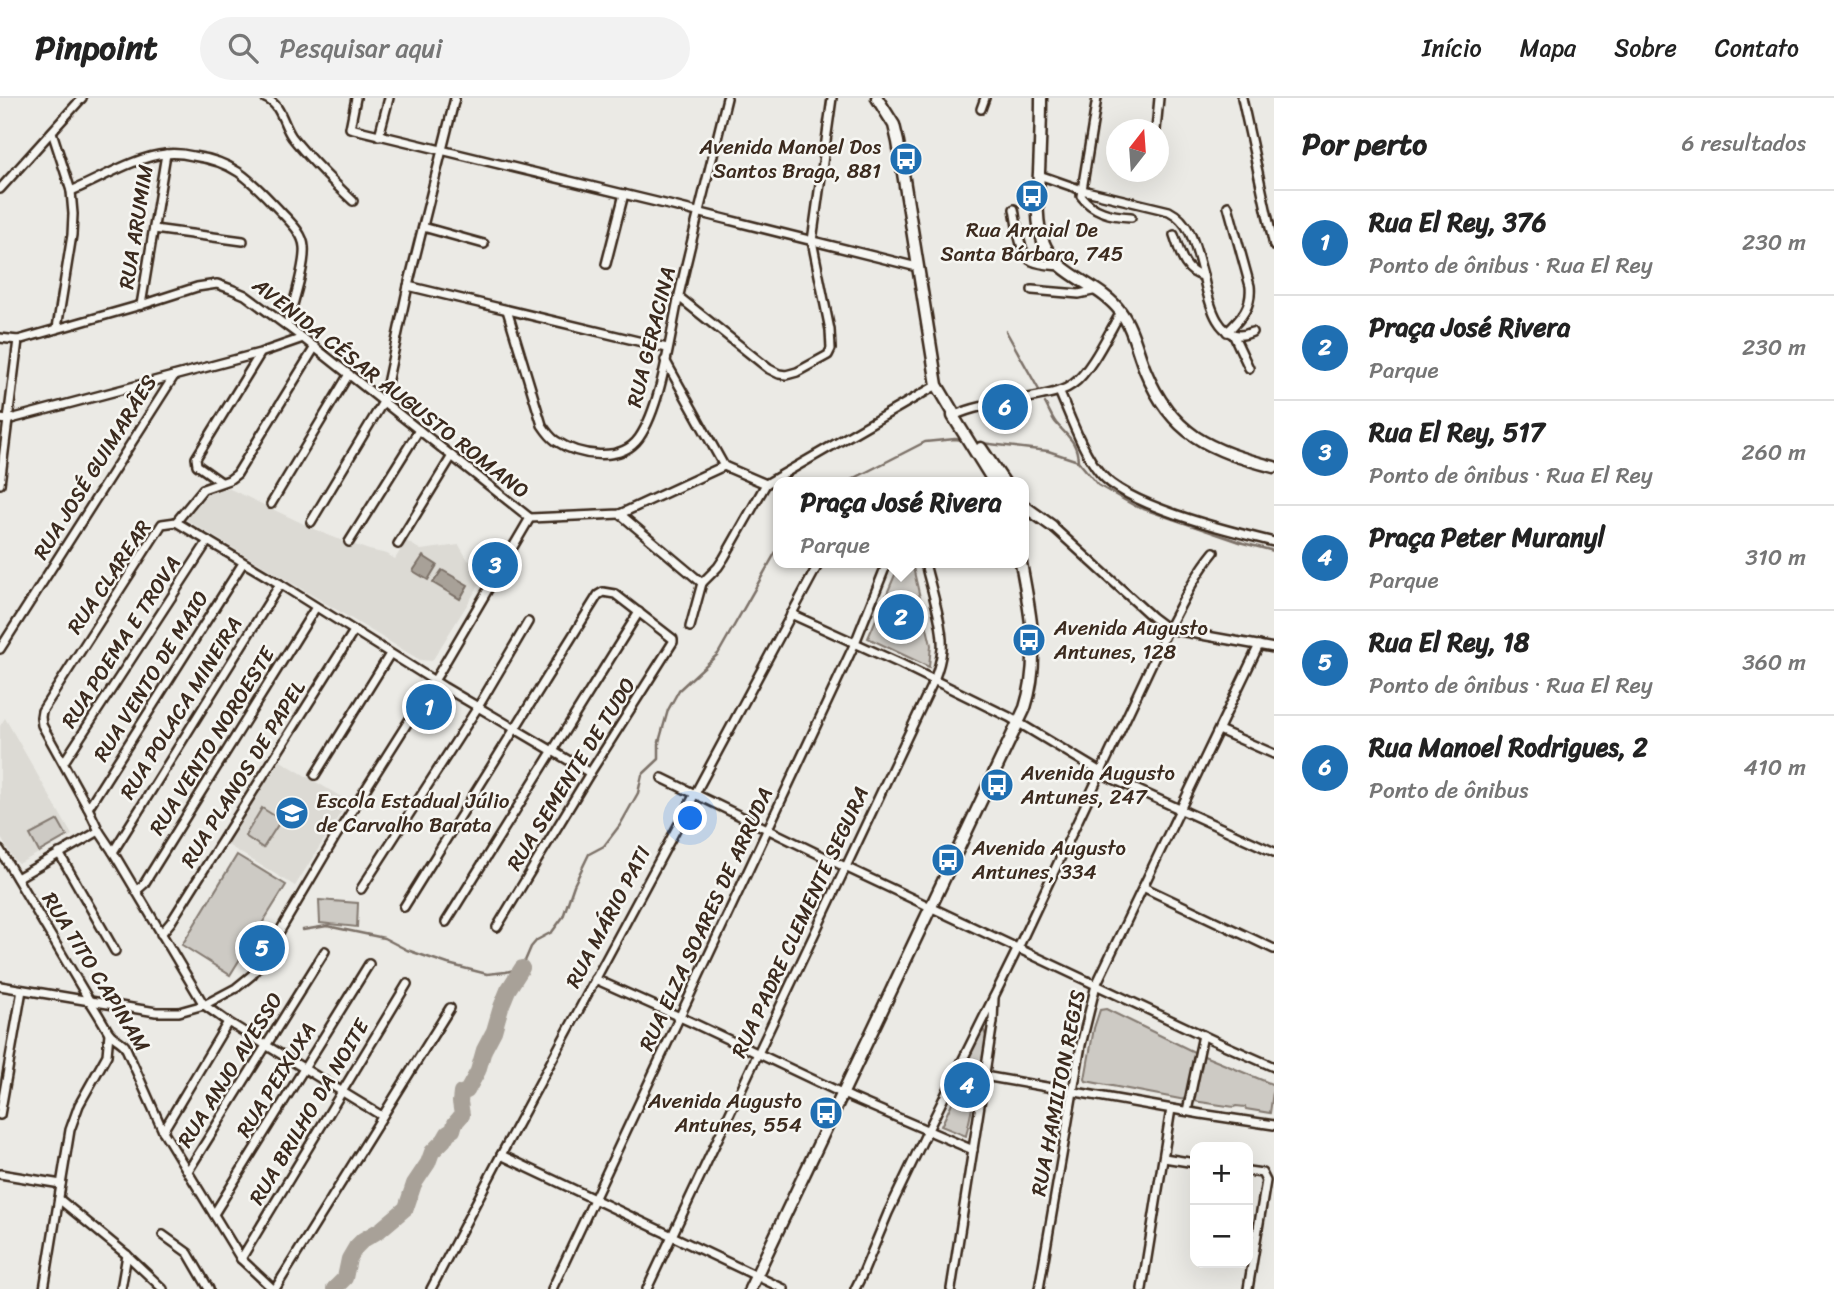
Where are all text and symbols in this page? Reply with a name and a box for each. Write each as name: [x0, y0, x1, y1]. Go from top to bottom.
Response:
search box: [200, 17, 690, 80]
text: Pinpoint: [35, 19, 158, 77]
text: Pesquisar aqui: [280, 25, 442, 71]
text: Início: [1422, 27, 1482, 69]
text: Mapa: [1520, 27, 1576, 69]
text: Sobre: [1614, 27, 1677, 69]
text: Contato: [1715, 27, 1799, 69]
icon: search: [224, 29, 262, 67]
text: Por perto: [1302, 117, 1427, 171]
north arrow: [1106, 119, 1169, 182]
text: 6 resultados: [1681, 123, 1806, 164]
place label: Avenida Manoel Dos Santos Braga, 881: [698, 128, 881, 190]
bus stop icon: Avenida Manoel Dos Santos Braga, 881: [887, 140, 925, 178]
street label: RUA ARUMIM: [107, 162, 165, 292]
bus stop icon: Rua Arraial De Santa Bárbara, 745: [1013, 177, 1051, 215]
text: Rua El Rey, 376: [1369, 199, 1547, 245]
place label: Rua Arraial De Santa Bárbara, 745: [940, 211, 1124, 273]
text: 1: [1320, 222, 1330, 263]
text: 230 m: [1742, 222, 1806, 263]
text: Ponto de ônibus · Rua El Rey: [1369, 245, 1653, 286]
street label: RUA GERACINA: [615, 263, 687, 411]
street label: AVENIDA CÉSAR AUGUSTO ROMANO: [243, 267, 538, 509]
text: Praça José Rivera: [1369, 304, 1570, 350]
text: 2: [1318, 327, 1332, 368]
text: 230 m: [1742, 327, 1806, 368]
text: Parque: [1369, 350, 1439, 391]
street label: RUA JOSÉ GUIMARÃES: [23, 367, 167, 567]
pin: 6: [982, 381, 1028, 433]
text: Rua El Rey, 517: [1369, 409, 1545, 455]
text: 3: [1319, 432, 1331, 473]
text: 260 m: [1741, 432, 1806, 473]
text: Ponto de ônibus · Rua El Rey: [1369, 455, 1653, 496]
popup: [773, 477, 1029, 568]
text: Praça José Rivera: [800, 479, 1002, 525]
street label: RUA CLAREAR: [56, 511, 162, 642]
text: Praça Peter Muranyl: [1369, 514, 1605, 560]
text: Parque: [800, 525, 870, 566]
text: 4: [1318, 537, 1332, 578]
text: 310 m: [1745, 537, 1806, 578]
pin: 3: [472, 539, 518, 591]
street label: RUA POEMA E TROVA: [51, 548, 191, 736]
text: Parque: [1369, 560, 1439, 601]
street label: RUA VENTO DE MAIO: [83, 583, 219, 769]
pin: 2: [878, 591, 924, 643]
street label: RUA POLACA MINEIRA: [109, 609, 253, 807]
place label: Avenida Augusto Antunes, 128: [1053, 609, 1208, 671]
text: Rua El Rey, 18: [1369, 619, 1530, 665]
bus stop icon: Avenida Augusto Antunes, 128: [1010, 621, 1048, 659]
street label: RUA VENTO NOROESTE: [139, 638, 286, 843]
text: 5: [1318, 642, 1332, 683]
text: 360 m: [1742, 642, 1806, 683]
text: Ponto de ônibus · Rua El Rey: [1369, 665, 1653, 706]
street label: RUA SEMENTE DE TUDO: [496, 670, 646, 878]
street label: RUA PLANOS DE PAPEL: [170, 672, 316, 875]
pin: 1: [406, 681, 452, 733]
text: Rua Manoel Rodrigues, 2: [1369, 724, 1648, 770]
text: 6: [1318, 747, 1332, 788]
text: 410 m: [1744, 747, 1806, 788]
place label: Avenida Augusto Antunes, 247: [1020, 754, 1175, 816]
bus stop icon: Avenida Augusto Antunes, 247: [978, 766, 1016, 804]
text: Ponto de ônibus: [1369, 770, 1528, 811]
street label: RUA PADRE CLEMENTE SEGURA: [720, 780, 880, 1064]
street label: RUA ELZA SOARES DE ARRUDA: [628, 781, 784, 1057]
place label: Escola Estadual Júlio de Carvalho Barata: [316, 782, 510, 844]
school or university icon: Escola Estadual Júlio de Carvalho Barata: [273, 794, 311, 832]
your location: [673, 801, 707, 835]
place label: Avenida Augusto Antunes, 334: [971, 829, 1126, 891]
street label: RUA MÁRIO PATI: [554, 838, 662, 995]
bus stop icon: Avenida Augusto Antunes, 334: [929, 841, 967, 879]
street label: RUA TITO CAPINAM: [31, 884, 161, 1060]
pin: 5: [239, 922, 285, 974]
street label: RUA ANJO AVESSO: [167, 985, 293, 1155]
street label: RUA HAMILTON REGIS: [1019, 987, 1097, 1199]
street label: RUA BRILHO DA NOITE: [238, 1010, 381, 1213]
street label: RUA PEIXUXA: [225, 1015, 327, 1145]
pin: 4: [944, 1059, 990, 1111]
place label: Avenida Augusto Antunes, 554: [647, 1082, 802, 1144]
bus stop icon: Avenida Augusto Antunes, 554: [807, 1094, 845, 1132]
map controls: [1190, 1142, 1253, 1268]
button: +: [1190, 1142, 1253, 1205]
button: −: [1190, 1205, 1253, 1268]

